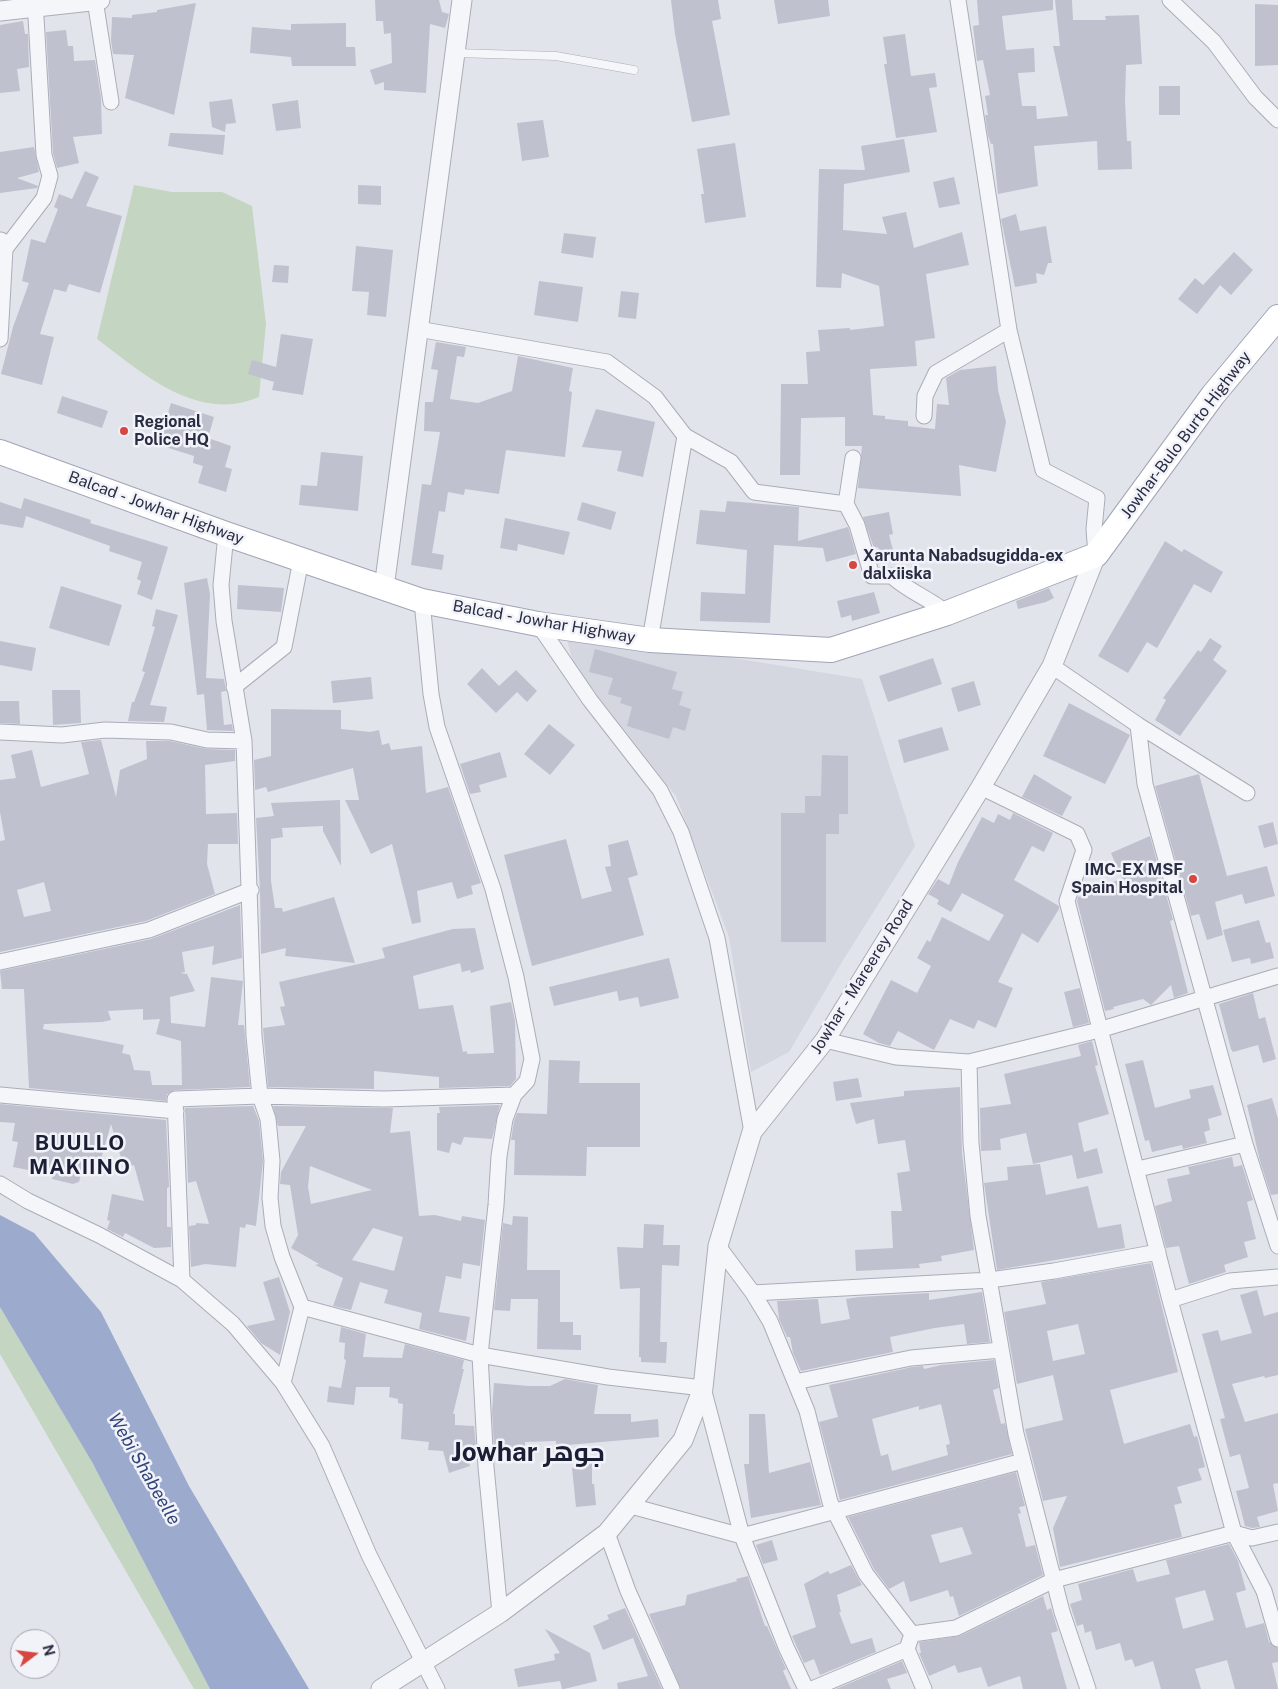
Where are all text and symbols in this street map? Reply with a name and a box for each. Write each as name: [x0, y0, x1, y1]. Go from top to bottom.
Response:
street label: Jowhar-Bulo Burto Highway: [1117, 348, 1255, 522]
place label: Regional Police HQ: [134, 412, 209, 450]
marker: Regional Police HQ: [118, 425, 130, 437]
street label: Balcad - Jowhar Highway: [66, 467, 246, 549]
place label: Xarunta Nabadsugidda-ex dalxiiska: [863, 546, 1063, 584]
marker: Xarunta Nabadsugidda-ex dalxiiska: [847, 559, 859, 571]
street label: Balcad - Jowhar Highway: [451, 596, 637, 648]
place label: IMC-EX MSF Spain Hospital: [1071, 860, 1183, 898]
marker: IMC-EX MSF Spain Hospital: [1187, 873, 1199, 885]
street label: Jowhar - Mareerey Road: [807, 896, 917, 1058]
district label: BUULLO MAKIINO: [28, 1131, 132, 1181]
water label: Webi Shabeelle: [103, 1409, 185, 1529]
district label: Jowhar جوهر: [451, 1437, 605, 1469]
north arrow: [10, 1629, 60, 1679]
text: N: [39, 1643, 58, 1658]

